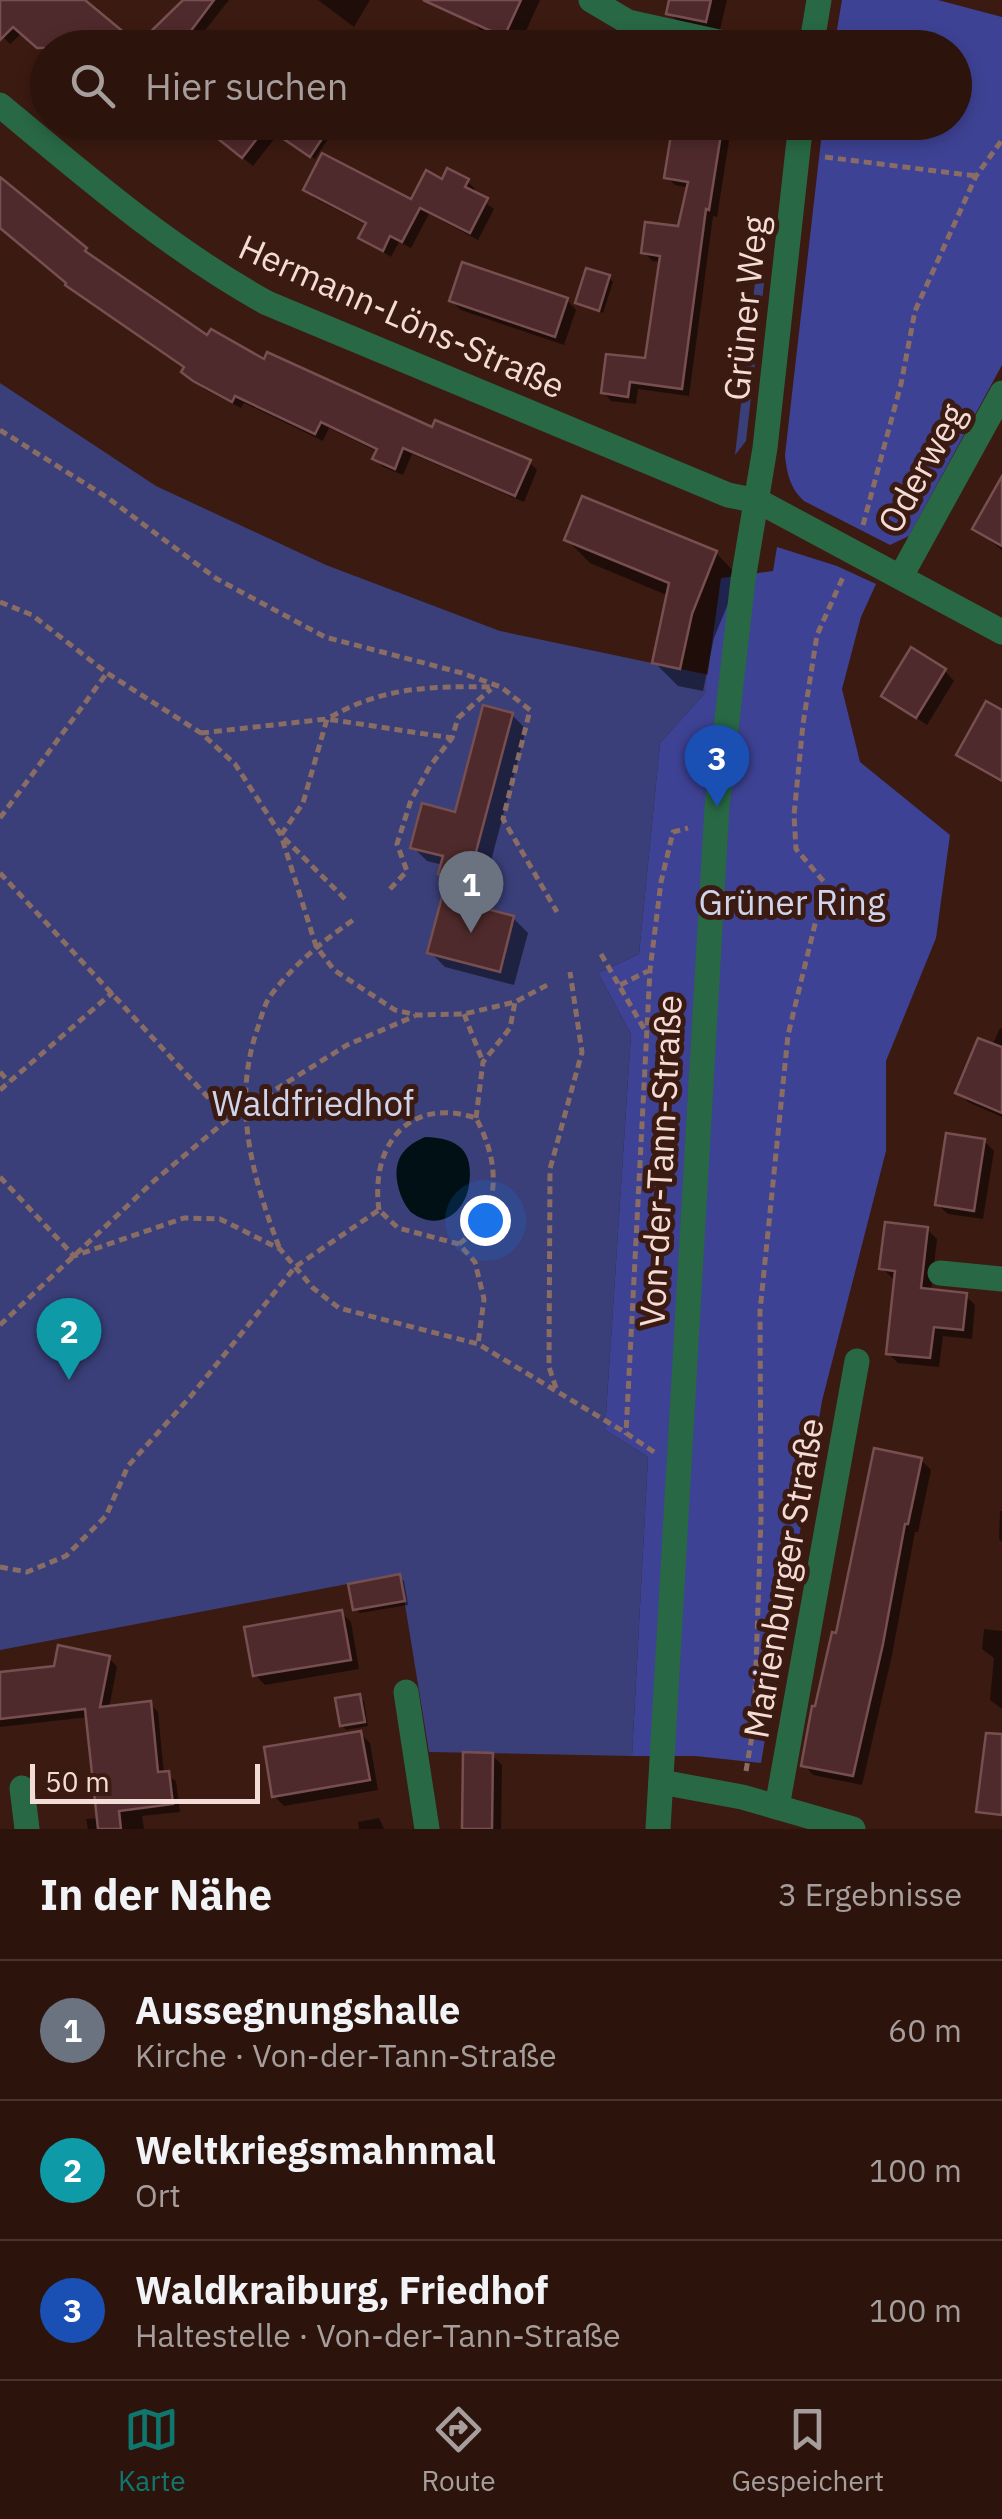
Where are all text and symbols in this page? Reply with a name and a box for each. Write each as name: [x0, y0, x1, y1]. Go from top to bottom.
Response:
search box: [30, 30, 972, 140]
icon: search: [65, 58, 120, 113]
text: Hier suchen: [145, 61, 348, 110]
street label: Grüner Weg: [712, 213, 778, 403]
street label: Hermann-Löns-Straße: [232, 223, 572, 409]
street label: Oderweg: [867, 394, 976, 541]
pin: 3: [684, 724, 750, 807]
pin: 1: [438, 850, 504, 933]
park label: Grüner Ring: [699, 879, 886, 925]
street label: Von-der-Tann-Straße: [628, 994, 692, 1328]
park label: Waldfriedhof: [212, 1080, 414, 1126]
your location: [460, 1195, 511, 1246]
pin: 2: [36, 1298, 102, 1380]
street label: Marienburger Straße: [732, 1414, 834, 1742]
scale bar: [30, 1759, 260, 1804]
text: 50 m: [45, 1763, 110, 1800]
text: In der Nähe: [40, 1867, 272, 1922]
text: 3 Ergebnisse: [778, 1873, 962, 1915]
text: Aussegnungshalle: [135, 1985, 460, 2034]
text: 1: [63, 2009, 82, 2051]
text: 60 m: [888, 2009, 962, 2051]
text: Kirche · Von-der-Tann-Straße: [135, 2034, 557, 2076]
text: Weltkriegsmahnmal: [135, 2125, 496, 2174]
text: 2: [63, 2149, 82, 2191]
text: 100 m: [869, 2149, 962, 2191]
text: Ort: [135, 2174, 181, 2216]
text: Waldkraiburg, Friedhof: [135, 2265, 548, 2314]
text: 3: [63, 2289, 82, 2331]
text: 100 m: [869, 2289, 962, 2331]
text: Haltestelle · Von-der-Tann-Straße: [135, 2314, 621, 2356]
tab: Karte: [118, 2402, 186, 2499]
tab: Route: [421, 2402, 496, 2499]
tab: Gespeichert: [731, 2402, 884, 2499]

